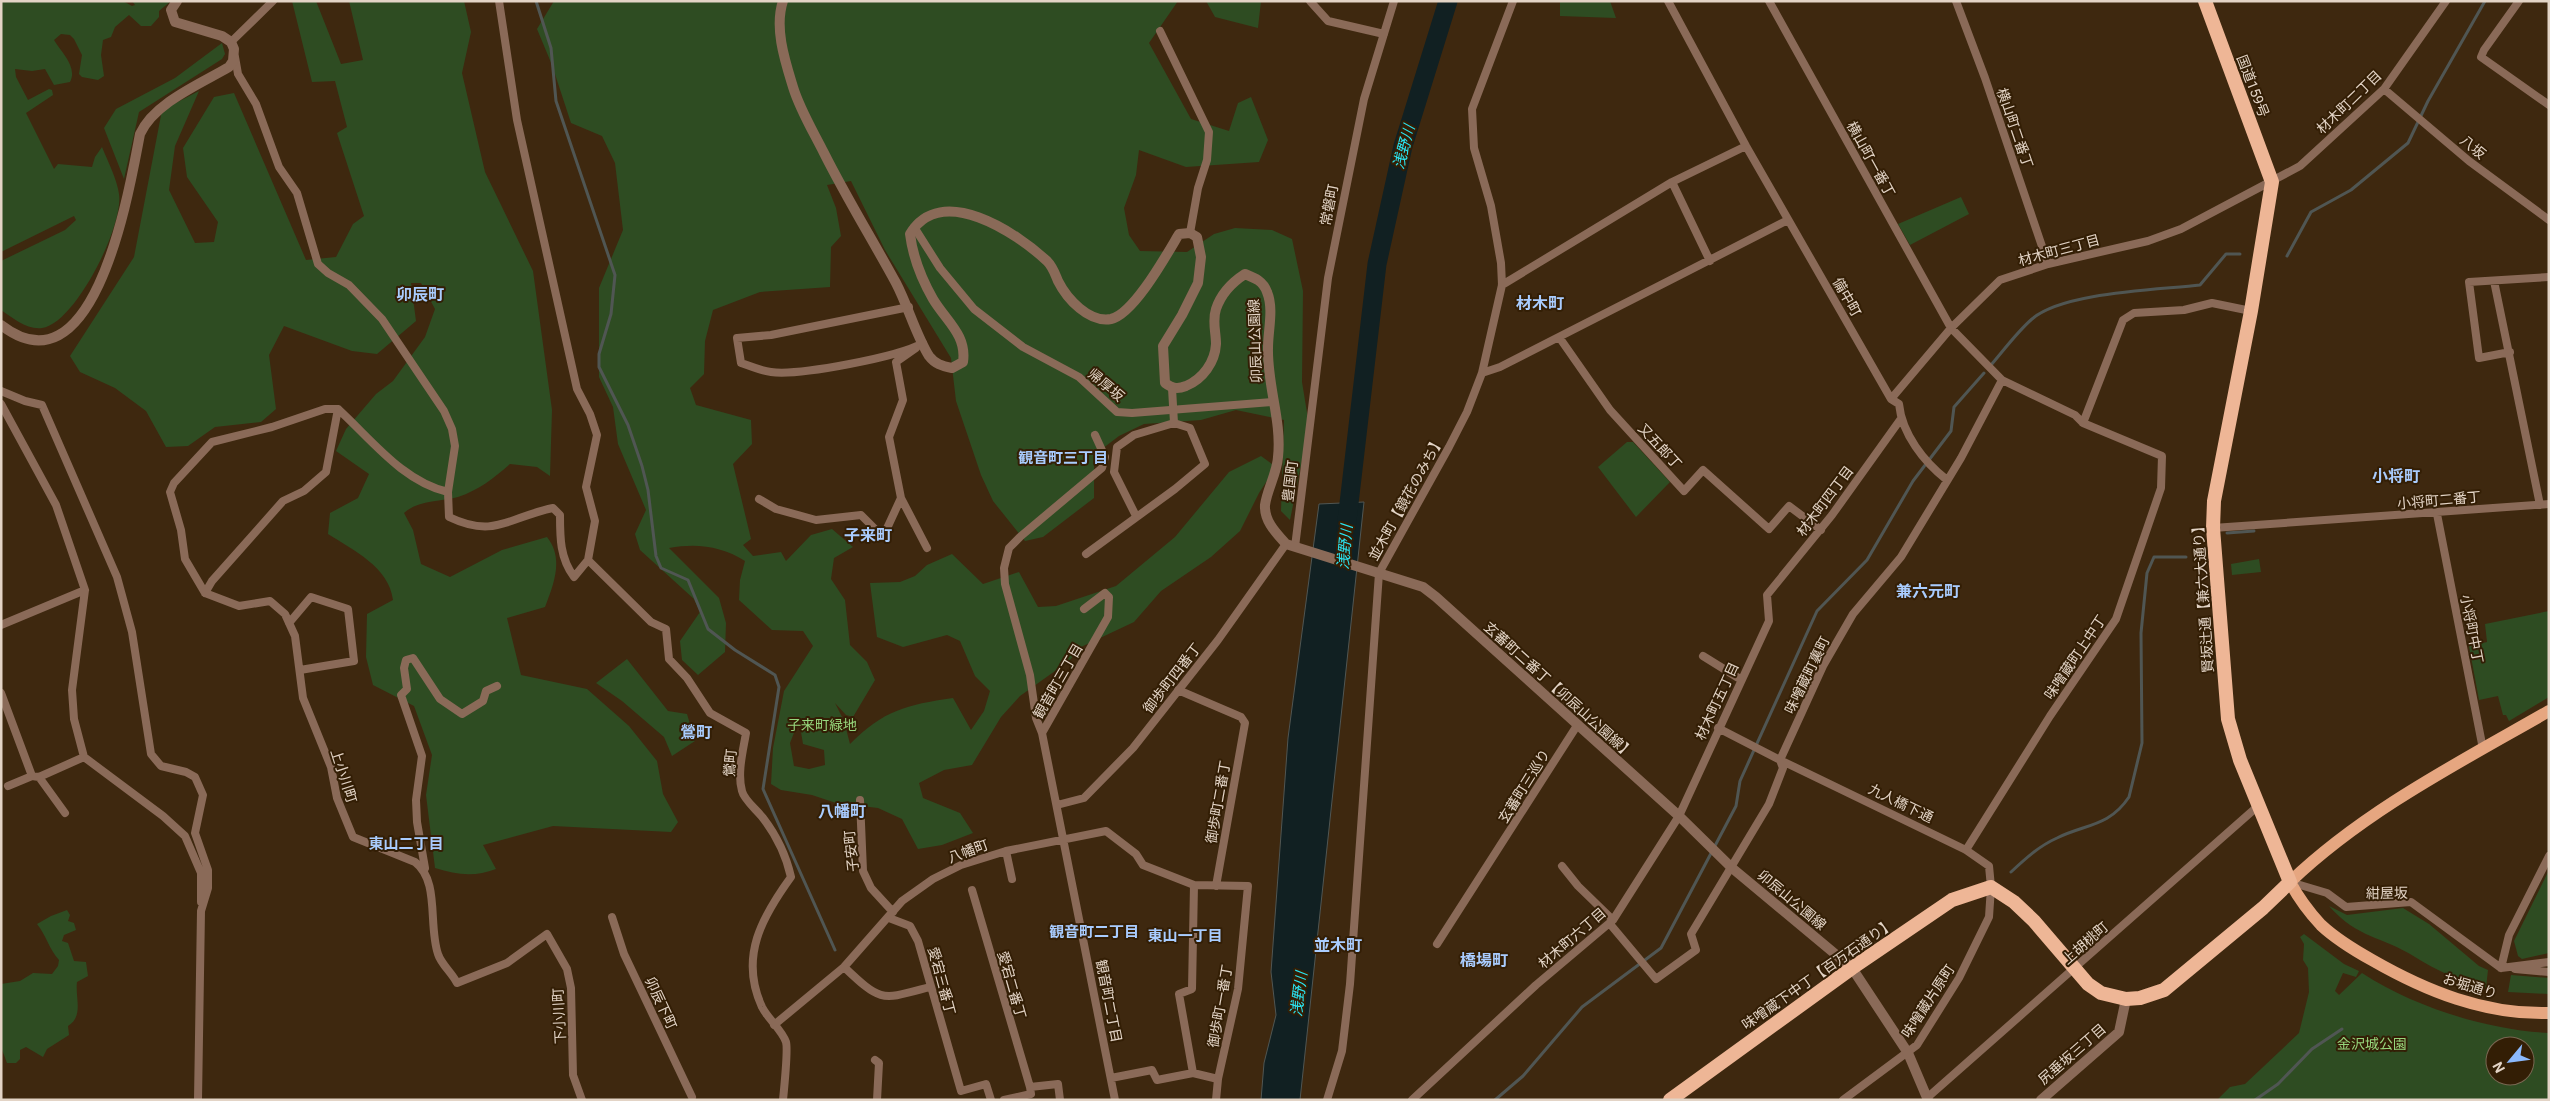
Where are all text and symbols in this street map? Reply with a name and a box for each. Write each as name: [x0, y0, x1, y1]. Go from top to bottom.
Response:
street label: 国道159号: [2234, 53, 2272, 119]
street label: 材木町二丁目: [2313, 67, 2385, 137]
street label: 横山町二番丁: [1994, 86, 2036, 170]
street label: 横山町一番丁: [1844, 118, 1898, 200]
water label: 浅野川: [1389, 121, 1419, 171]
street label: 八坂: [2457, 132, 2489, 162]
street label: 常磐町: [1317, 183, 1341, 227]
street label: 材木町三丁目: [2016, 231, 2102, 269]
street label: 備中町: [1830, 275, 1864, 319]
district label: 卯辰町: [396, 285, 444, 304]
district label: 材木町: [1516, 294, 1564, 313]
street label: 卯辰山公園線: [1246, 299, 1264, 383]
street label: 帰厚坂: [1085, 365, 1127, 405]
street label: 又五郎丁: [1635, 420, 1685, 472]
street label: 並木町【鏡花のみち】: [1365, 433, 1447, 563]
district label: 観音町三丁目: [1018, 449, 1108, 467]
street label: 豊国町: [1280, 459, 1300, 503]
street label: 材木町四丁目: [1793, 463, 1857, 539]
district label: 小将町: [2372, 467, 2420, 486]
street label: 小将町二番丁: [2396, 488, 2482, 512]
street label: 賢坂辻通【兼六大通り】: [2190, 519, 2216, 673]
water label: 浅野川: [1334, 522, 1356, 570]
district label: 子来町: [844, 526, 892, 545]
district label: 兼六元町: [1896, 582, 1960, 601]
street label: 小将町中丁: [2457, 593, 2487, 665]
street label: 味噌蔵町上中丁: [2041, 612, 2109, 702]
street label: 玄蕃町二番丁【卯辰山公園線】: [1481, 618, 1637, 762]
street label: 味噌蔵町裏町: [1781, 634, 1833, 716]
street label: 御歩町四番丁: [1140, 640, 1204, 716]
street label: 観音町三丁目: [1030, 641, 1086, 721]
street label: 材木町五丁目: [1692, 660, 1742, 742]
park label: 子来町緑地: [787, 717, 857, 733]
district label: 鶯町: [680, 723, 712, 742]
street label: 玄蕃町三巡り: [1495, 746, 1553, 826]
street label: 上小川町: [328, 747, 360, 805]
street label: 鶯町: [721, 748, 739, 778]
street label: 御歩町二番丁: [1203, 759, 1233, 845]
street label: 九人橋下通: [1866, 780, 1936, 826]
district label: 八幡町: [818, 802, 866, 821]
street label: 子安町: [841, 829, 861, 873]
district label: 東山二丁目: [368, 835, 444, 853]
street label: 八幡町: [946, 836, 990, 866]
street label: 卯辰山公園線: [1755, 867, 1829, 933]
street label: 紺屋坂: [2366, 885, 2408, 901]
street label: 材木町六丁目: [1535, 904, 1609, 972]
street label: 味噌蔵下中丁【百万石通り】: [1739, 915, 1897, 1033]
street label: 上胡桃町: [2059, 919, 2111, 967]
district label: 観音町二丁目: [1049, 923, 1139, 941]
district label: 東山一丁目: [1147, 927, 1223, 945]
district label: 並木町: [1314, 936, 1362, 955]
street label: 愛宕三番丁: [925, 945, 959, 1017]
street label: 愛宕二番丁: [995, 949, 1029, 1021]
district label: 橋場町: [1460, 951, 1508, 970]
street label: 観音町二丁目: [1093, 958, 1125, 1044]
street label: 味噌蔵片原町: [1898, 961, 1958, 1041]
street label: 御歩町一番丁: [1205, 963, 1235, 1049]
water label: 浅野川: [1287, 969, 1311, 1017]
street label: お堀通り: [2441, 970, 2499, 1002]
street label: 卯辰下町: [642, 974, 680, 1032]
street label: 下小川町: [550, 988, 568, 1044]
street label: 尻垂坂三丁目: [2035, 1020, 2109, 1088]
park label: 金沢城公園: [2337, 1036, 2407, 1052]
north arrow: [2485, 1036, 2535, 1086]
text: N: [2489, 1059, 2508, 1076]

